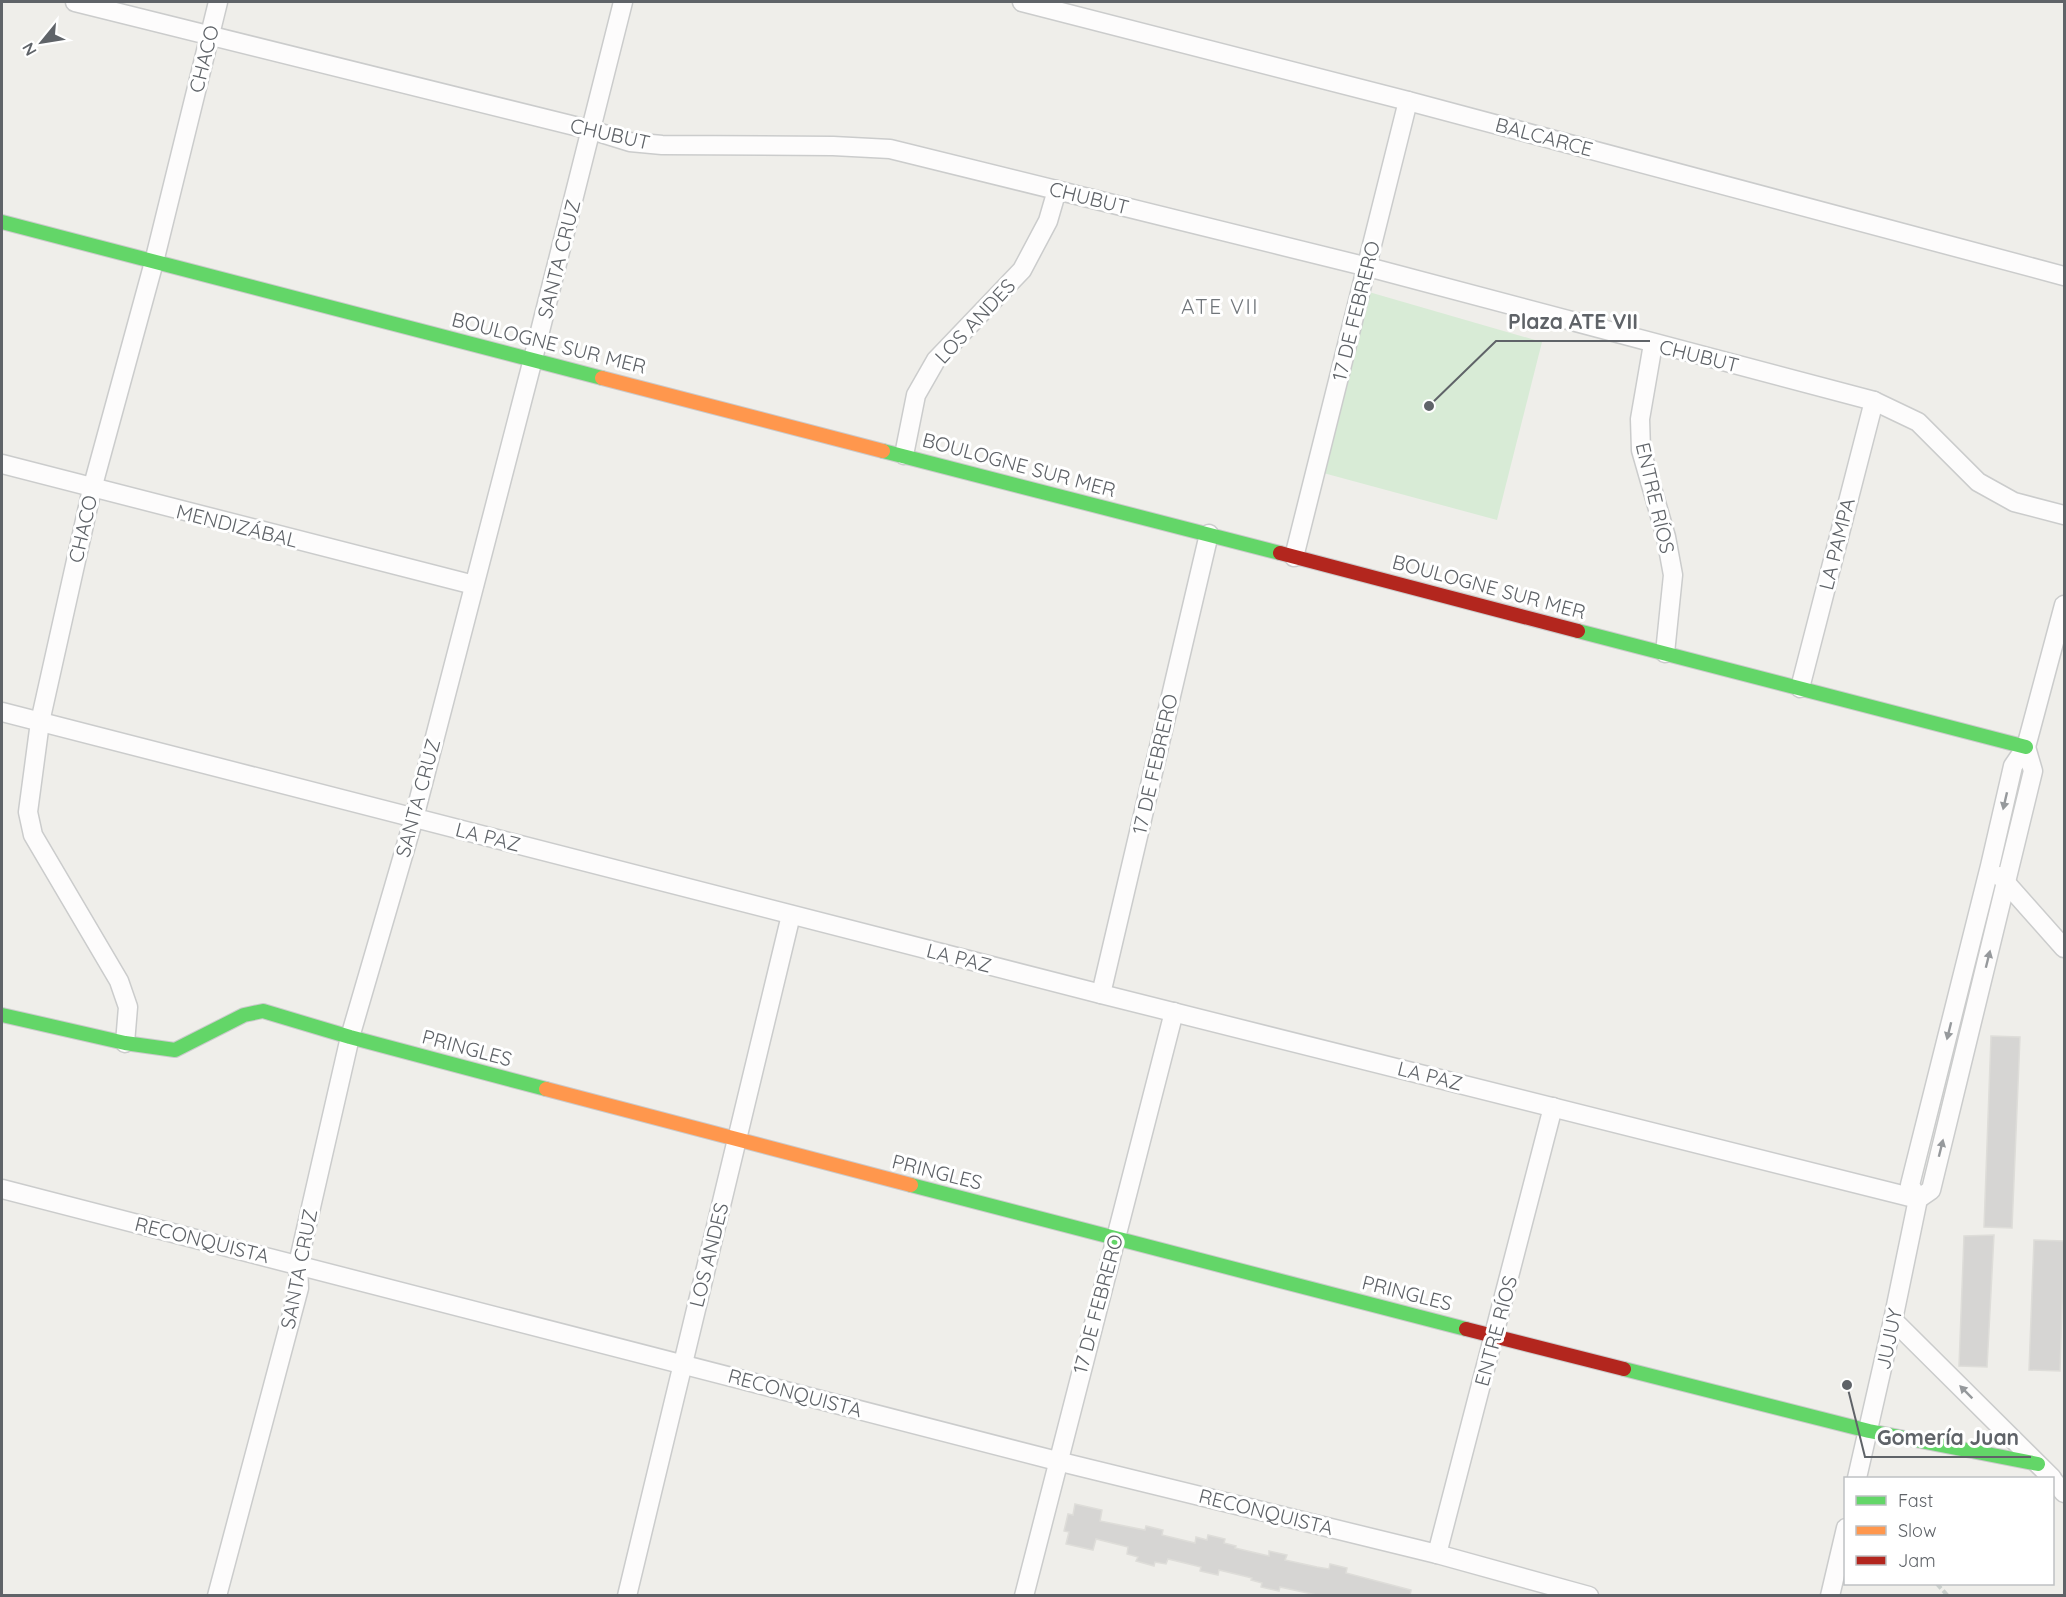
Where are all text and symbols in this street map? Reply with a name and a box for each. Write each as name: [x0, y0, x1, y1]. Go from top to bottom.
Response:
north arrow: [12, 12, 72, 72]
street label: CHACO: [183, 23, 224, 95]
text: N: [17, 39, 41, 60]
street label: BALCARCE: [1493, 111, 1596, 162]
street label: CHUBUT: [568, 112, 652, 155]
street label: CHUBUT: [1047, 176, 1131, 219]
street label: SANTA CRUZ: [532, 197, 585, 321]
street label: 17 DE FEBRERO: [1326, 238, 1385, 383]
street label: LOS ANDES: [929, 273, 1020, 368]
district label: ATE VII: [1181, 293, 1259, 319]
callout: Plaza ATE VII: [1496, 302, 1650, 341]
street label: BOULOGNE SUR MER: [449, 306, 649, 379]
text: Plaza ATE VII: [1508, 308, 1638, 334]
street label: CHUBUT: [1657, 334, 1741, 377]
street label: BOULOGNE SUR MER: [920, 427, 1119, 502]
street label: ENTRE RÍOS: [1631, 440, 1680, 556]
street label: CHACO: [63, 493, 102, 565]
street label: LA PAMPA: [1813, 495, 1860, 592]
street label: MENDIZÁBAL: [174, 498, 301, 553]
street label: BOULOGNE SUR MER: [1390, 549, 1589, 624]
street label: 17 DE FEBRERO: [1126, 691, 1183, 837]
street label: SANTA CRUZ: [390, 736, 445, 860]
one-way arrow: [2000, 791, 2010, 810]
street label: LA PAZ: [453, 816, 523, 857]
street label: LA PAZ: [924, 937, 994, 978]
one-way arrow: [1983, 950, 1993, 968]
one-way arrow: [1943, 1021, 1953, 1040]
street label: PRINGLES: [419, 1024, 515, 1072]
street label: LA PAZ: [1395, 1055, 1465, 1096]
one-way arrow: [1936, 1139, 1946, 1157]
street label: PRINGLES: [889, 1148, 985, 1195]
street label: LOS ANDES: [683, 1200, 734, 1310]
street label: SANTA CRUZ: [275, 1207, 322, 1331]
street label: RECONQUISTA: [132, 1211, 272, 1268]
street label: 17 DE FEBRERO: [1067, 1231, 1128, 1376]
street label: PRINGLES: [1359, 1269, 1455, 1316]
street label: ENTRE RÍOS: [1469, 1273, 1522, 1389]
street label: JUJUY: [1870, 1306, 1907, 1372]
street label: RECONQUISTA: [725, 1363, 865, 1422]
one-way arrow: [1960, 1386, 1974, 1400]
callout: Gomería Juan: [1865, 1418, 2031, 1457]
text: Gomería Juan: [1877, 1424, 2019, 1450]
legend: [1844, 1477, 2054, 1585]
street label: RECONQUISTA: [1196, 1483, 1336, 1540]
text: Fast: [1898, 1489, 1933, 1512]
text: Slow: [1898, 1519, 1936, 1542]
text: Jam: [1898, 1549, 1936, 1572]

